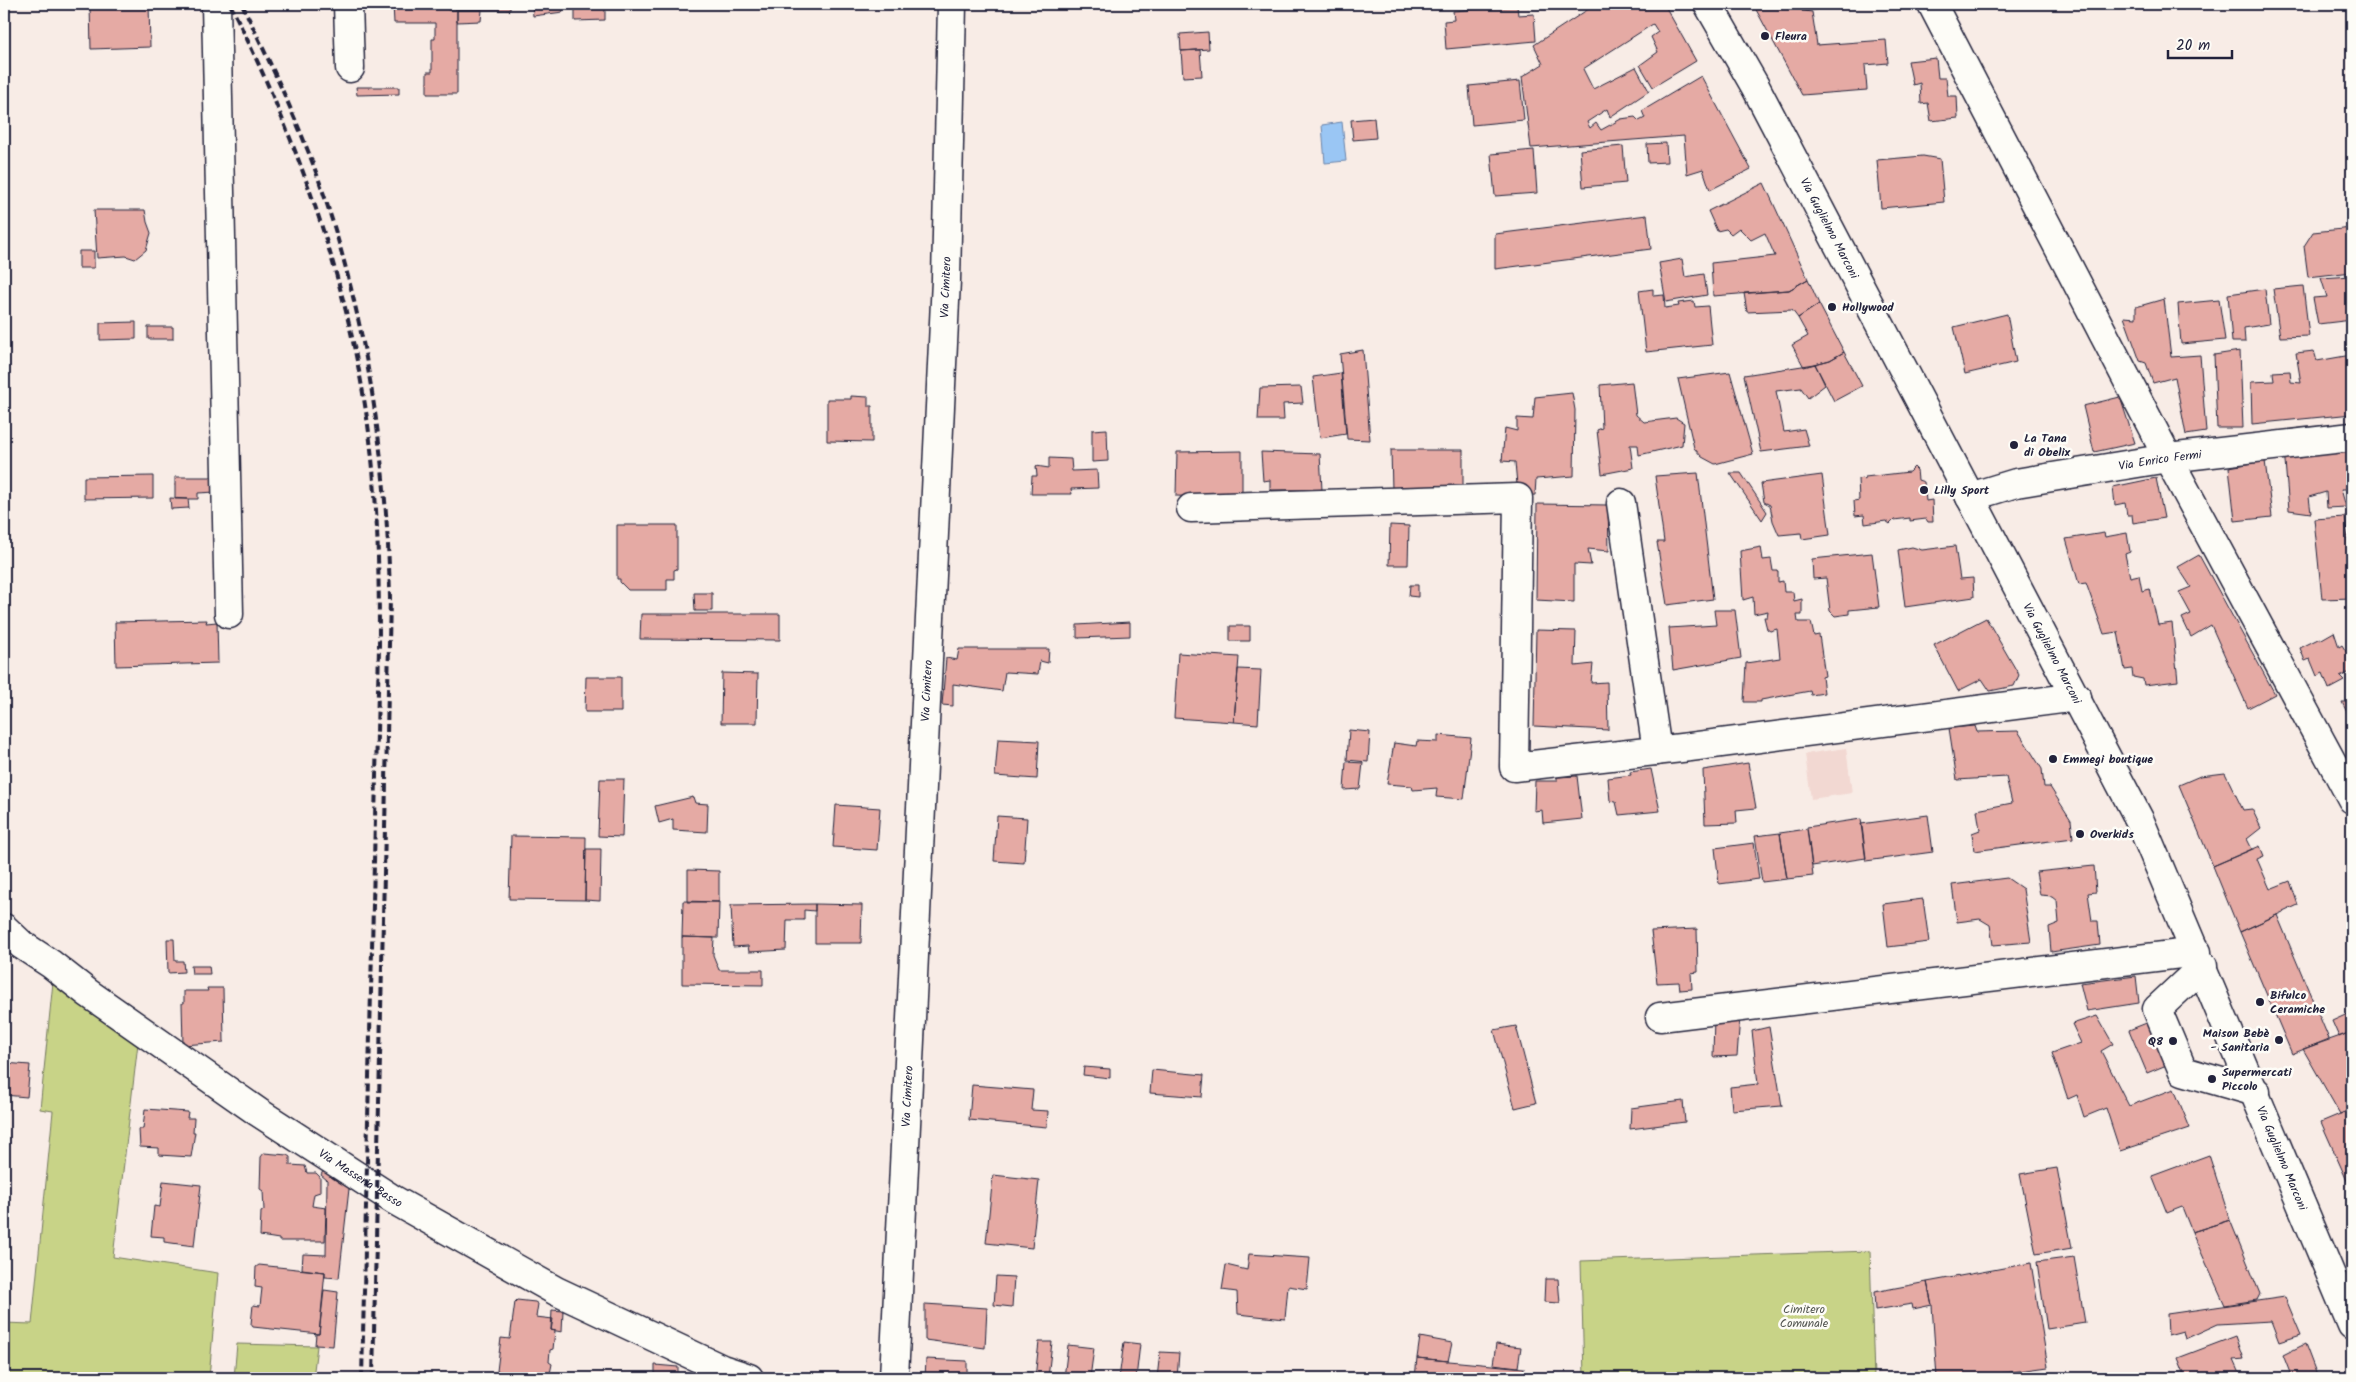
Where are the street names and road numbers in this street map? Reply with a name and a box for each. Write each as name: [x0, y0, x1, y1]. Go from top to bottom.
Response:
street label: Via Guglielmo Marconi: [1795, 174, 1864, 283]
street label: Via Cimitero: [935, 256, 956, 318]
street label: Via Enrico Fermi: [2117, 445, 2204, 475]
street label: Via Guglielmo Marconi: [2018, 599, 2087, 708]
street label: Via Cimitero: [916, 660, 937, 722]
street label: Via Cimitero: [896, 1065, 918, 1128]
street label: Via Guglielmo Marconi: [2251, 1103, 2313, 1214]
street label: Via Masseria Basso: [315, 1144, 406, 1212]

